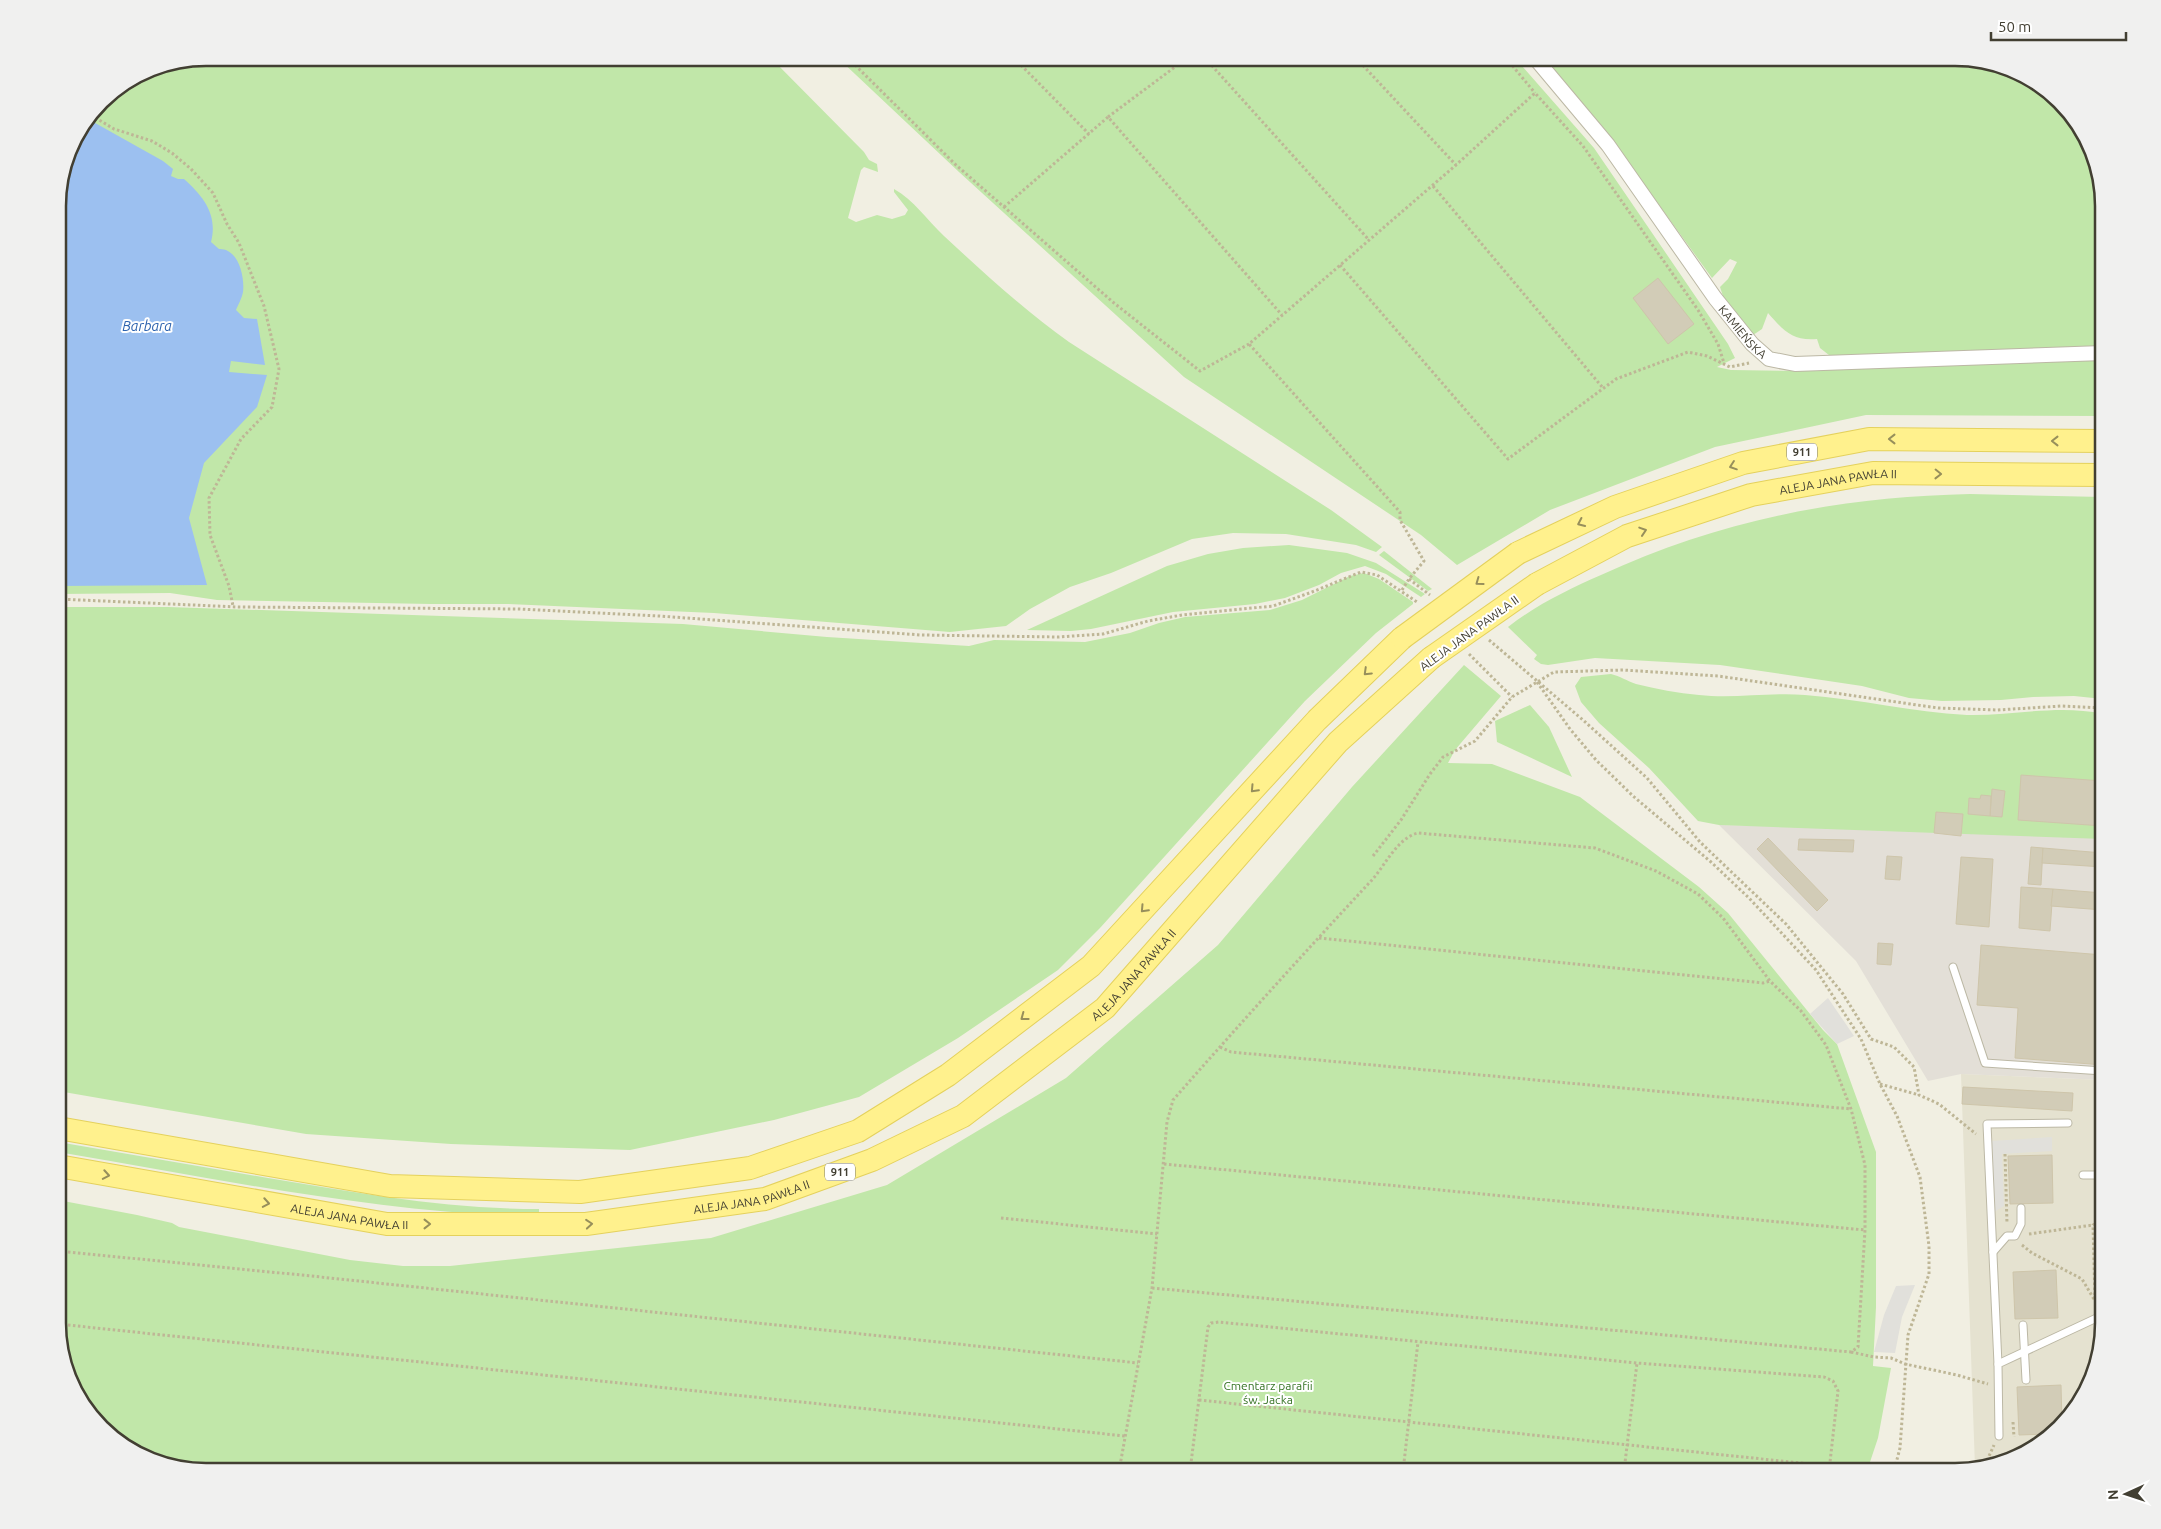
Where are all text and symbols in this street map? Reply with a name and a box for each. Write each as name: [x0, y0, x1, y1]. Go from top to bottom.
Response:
scale bar: [1991, 10, 2126, 42]
text: 50 m: [1998, 18, 2031, 35]
street label: KAMIEŃSKA: [1717, 302, 1770, 361]
water label: Barbara: [122, 318, 172, 334]
one-way arrow: [1888, 434, 1896, 444]
one-way arrow: [2050, 436, 2058, 446]
road number: 911: [1787, 444, 1817, 461]
one-way arrow: [1729, 460, 1737, 470]
street label: ALEJA JANA PAWŁA II: [1778, 467, 1897, 496]
one-way arrow: [1934, 468, 1942, 479]
one-way arrow: [1577, 517, 1586, 527]
one-way arrow: [1638, 527, 1647, 537]
one-way arrow: [1475, 576, 1485, 585]
street label: ALEJA JANA PAWŁA II: [1417, 593, 1521, 673]
one-way arrow: [1363, 666, 1372, 675]
one-way arrow: [1251, 783, 1260, 792]
one-way arrow: [1141, 903, 1150, 912]
street label: ALEJA JANA PAWŁA II: [1089, 926, 1178, 1023]
one-way arrow: [1021, 1012, 1030, 1020]
road number: 911: [825, 1164, 855, 1180]
one-way arrow: [101, 1169, 110, 1179]
street label: ALEJA JANA PAWŁA II: [692, 1177, 811, 1215]
one-way arrow: [262, 1197, 270, 1207]
street label: ALEJA JANA PAWŁA II: [290, 1201, 408, 1231]
one-way arrow: [585, 1218, 593, 1229]
one-way arrow: [423, 1219, 431, 1229]
park label: Cmentarz parafii św. Jacka: [1223, 1379, 1313, 1406]
north arrow: [2101, 1469, 2151, 1519]
text: N: [2105, 1489, 2121, 1500]

